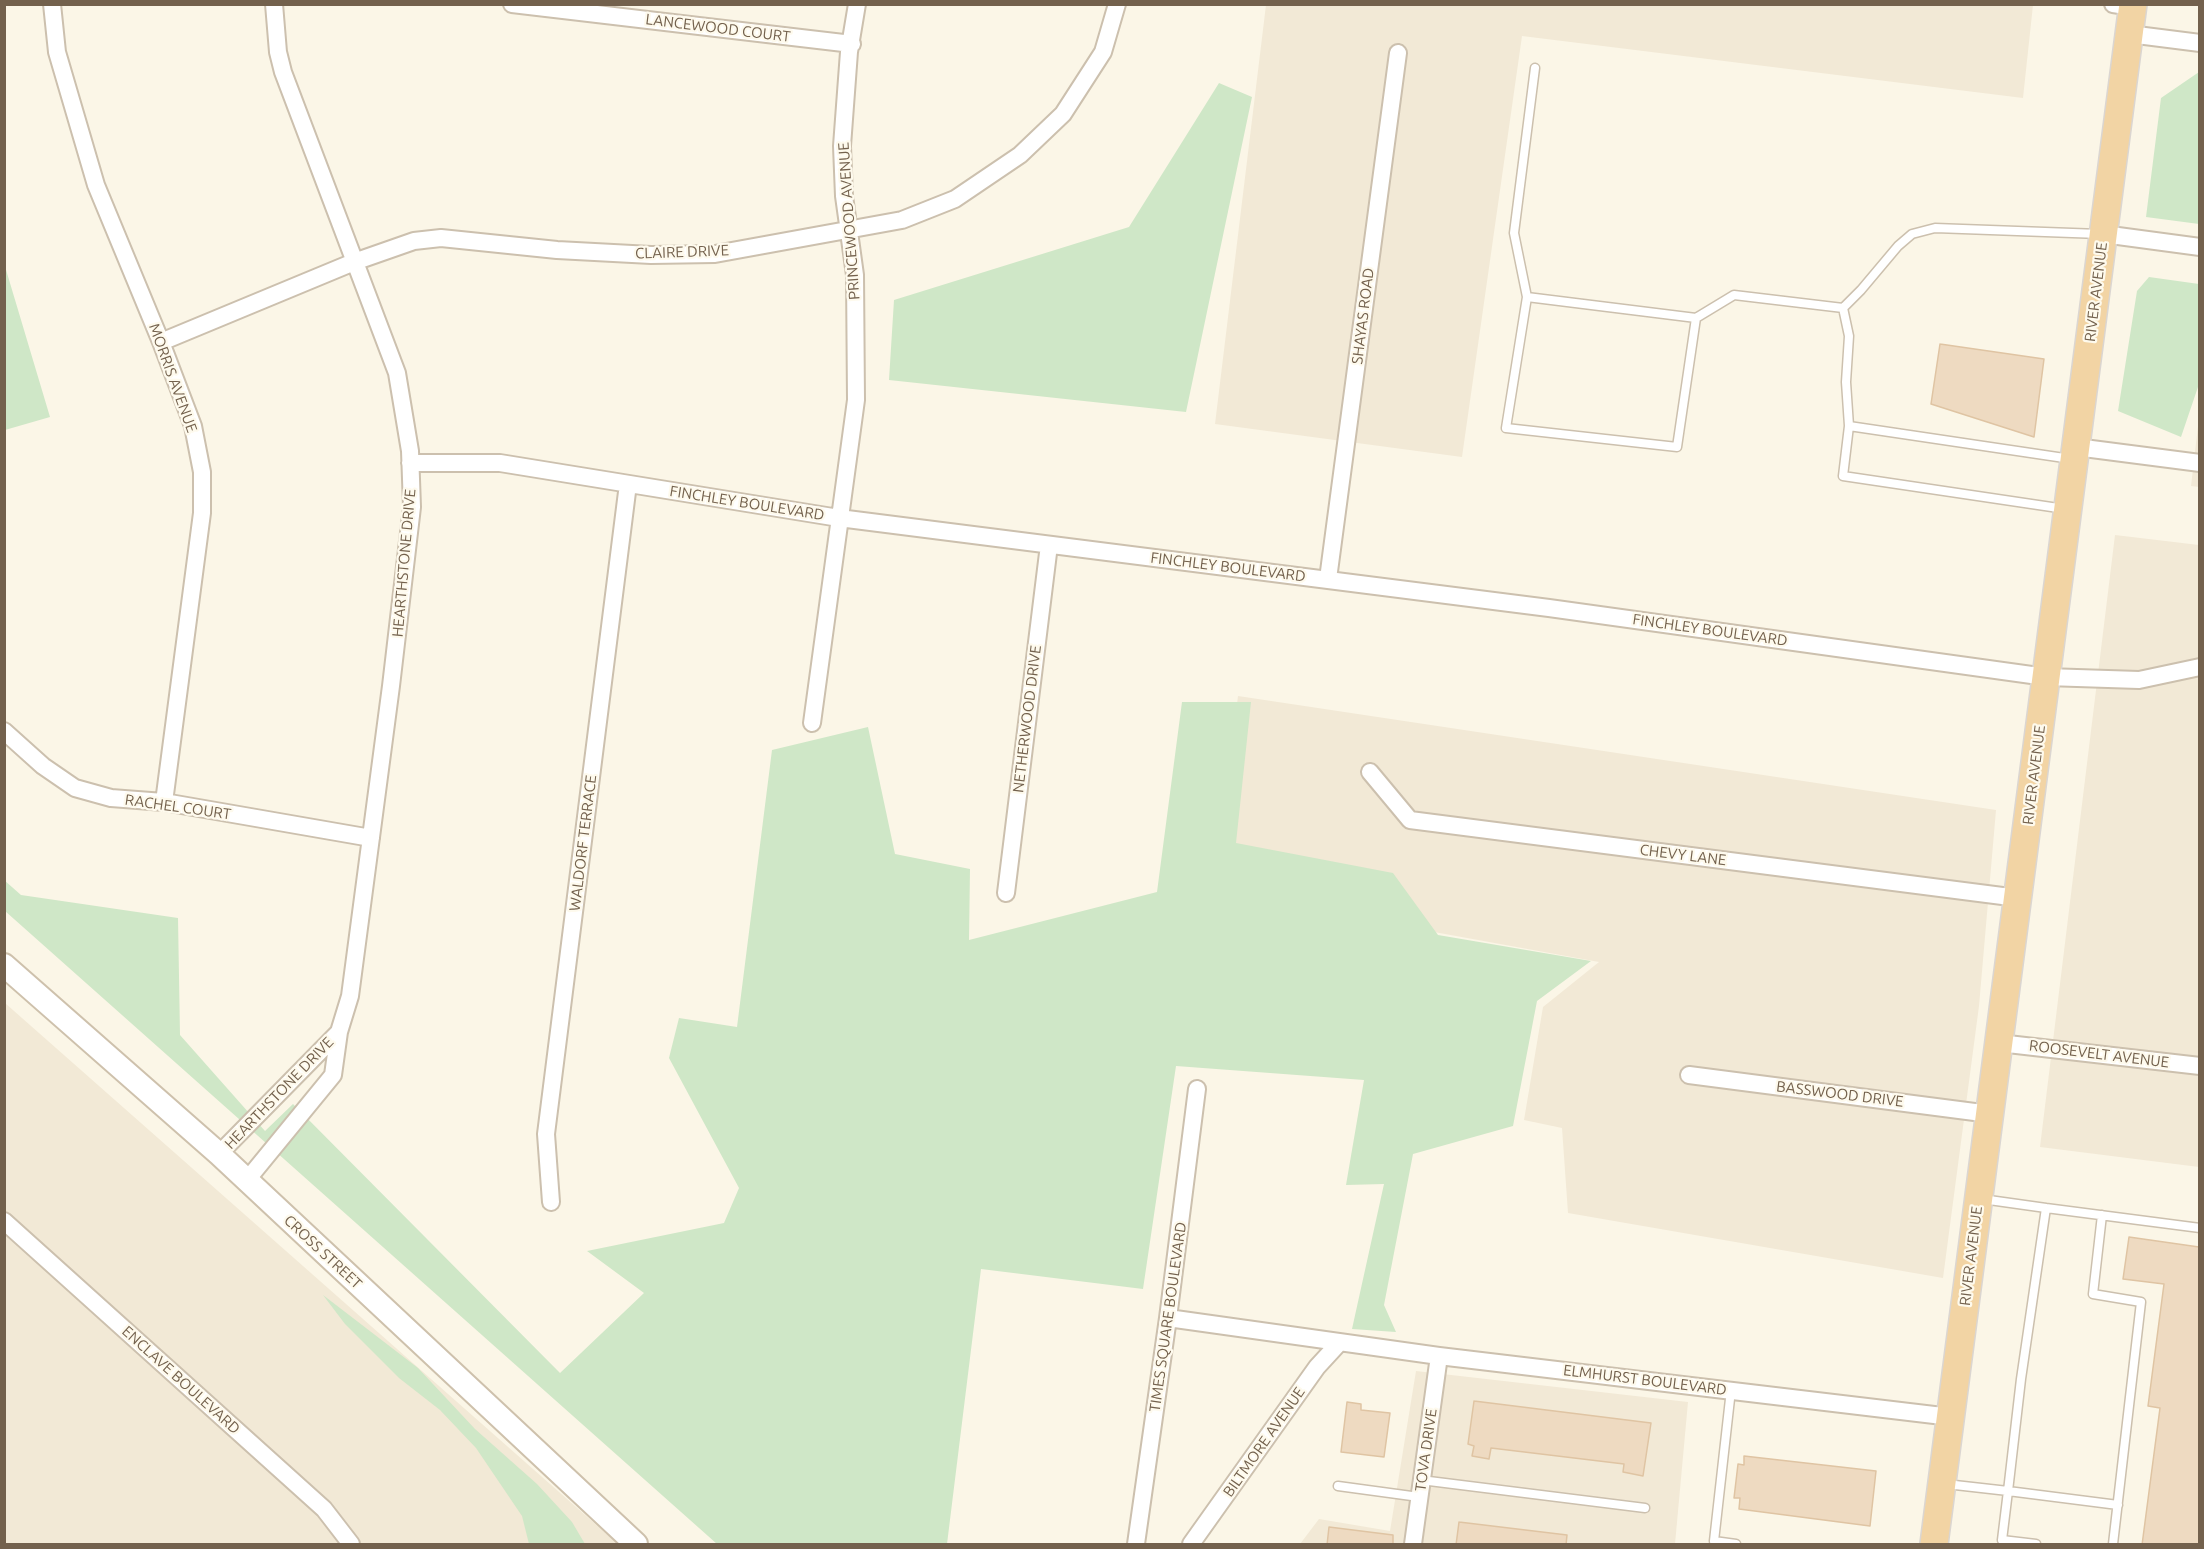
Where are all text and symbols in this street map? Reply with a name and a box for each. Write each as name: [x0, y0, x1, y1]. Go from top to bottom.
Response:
street label: LANCEWOOD COURT: [645, 10, 791, 46]
street label: PRINCEWOOD AVENUE: [835, 142, 863, 300]
street label: CLAIRE DRIVE: [635, 241, 729, 263]
street label: RIVER AVENUE: [2081, 241, 2111, 343]
street label: SHAYAS ROAD: [1348, 267, 1378, 365]
street label: MORRIS AVENUE: [145, 321, 201, 435]
street label: FINCHLEY BOULEVARD: [668, 482, 826, 524]
street label: HEARTHSTONE DRIVE: [389, 488, 419, 638]
street label: FINCHLEY BOULEVARD: [1149, 549, 1307, 585]
street label: FINCHLEY BOULEVARD: [1631, 610, 1789, 650]
street label: NETHERWOOD DRIVE: [1009, 644, 1045, 794]
street label: RIVER AVENUE: [2019, 724, 2049, 826]
street label: WALDORF TERRACE: [566, 774, 600, 912]
street label: RACHEL COURT: [124, 791, 232, 823]
street label: CHEVY LANE: [1639, 841, 1727, 869]
street label: HEARTHSTONE DRIVE: [221, 1033, 337, 1153]
street label: ROOSEVELT AVENUE: [2028, 1036, 2170, 1072]
street label: BASSWOOD DRIVE: [1775, 1077, 1905, 1111]
street label: RIVER AVENUE: [1956, 1205, 1986, 1307]
street label: CROSS STREET: [280, 1211, 366, 1293]
street label: TIMES SQUARE BOULEVARD: [1146, 1221, 1190, 1413]
street label: ENCLAVE BOULEVARD: [118, 1322, 244, 1438]
street label: ELMHURST BOULEVARD: [1562, 1361, 1728, 1399]
street label: BILTMORE AVENUE: [1219, 1384, 1309, 1500]
street label: TOVA DRIVE: [1411, 1408, 1441, 1492]

